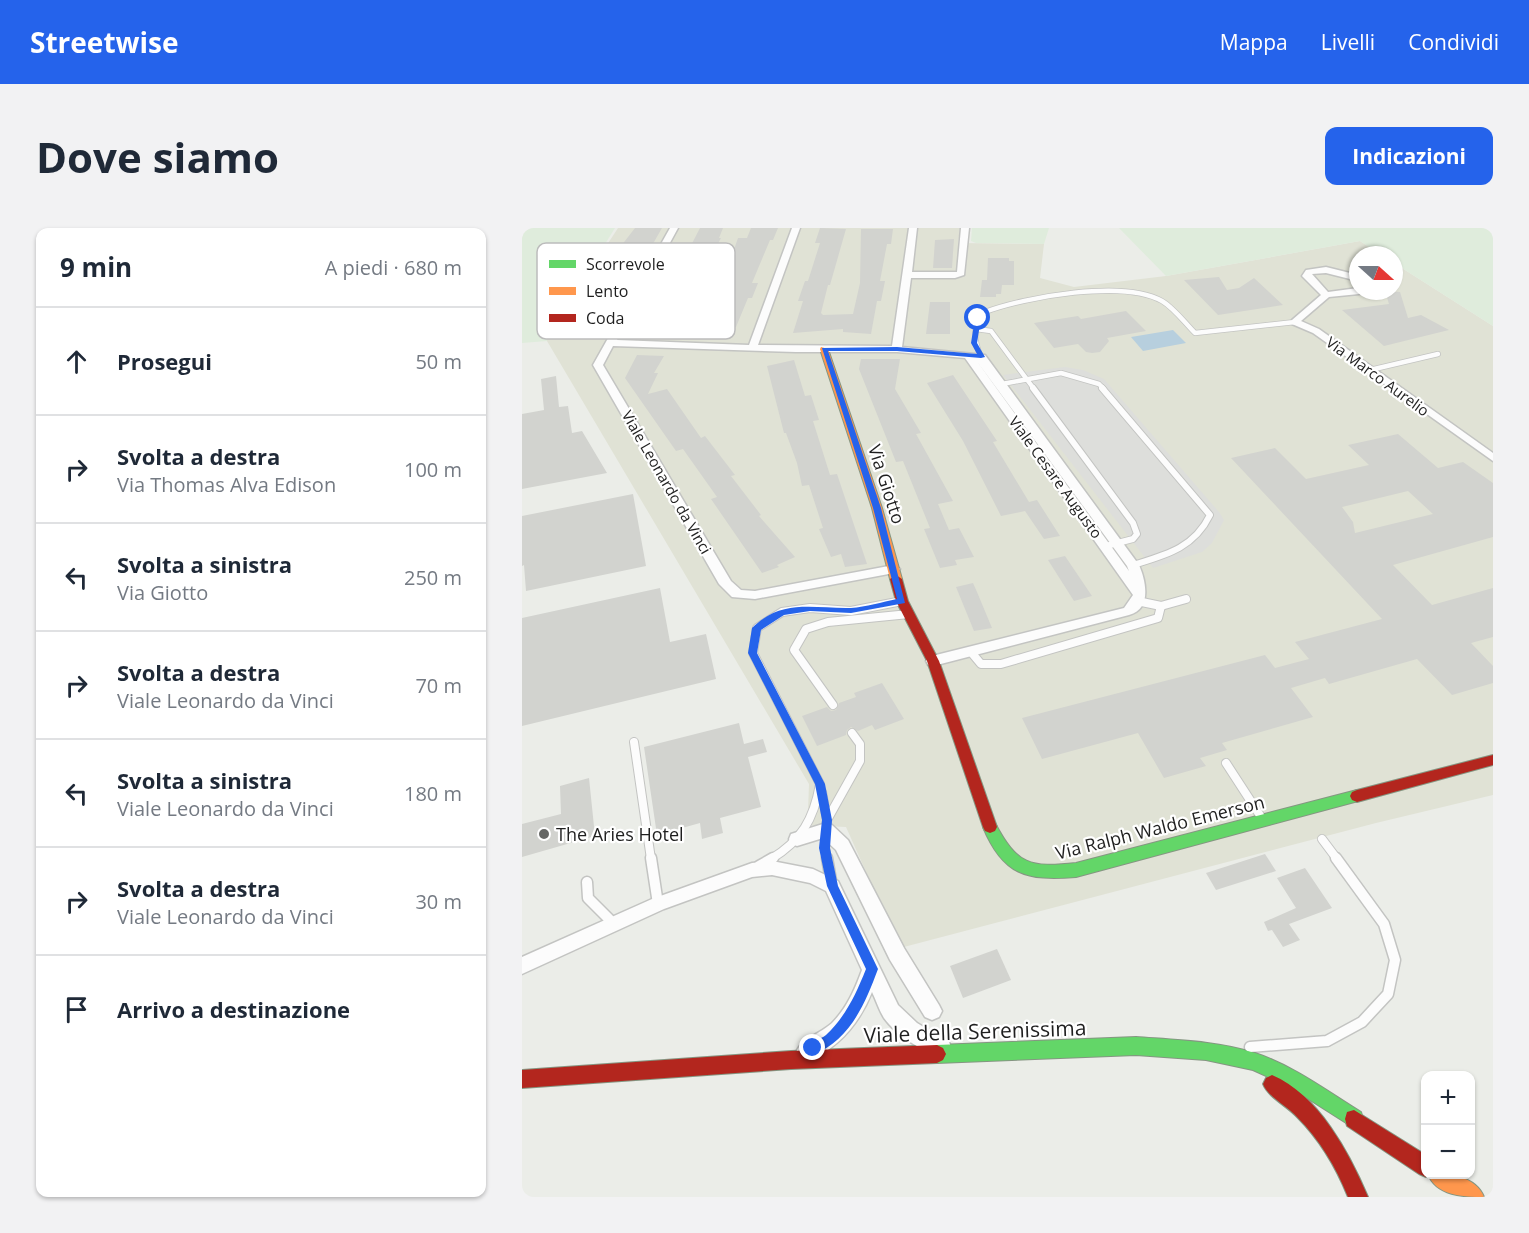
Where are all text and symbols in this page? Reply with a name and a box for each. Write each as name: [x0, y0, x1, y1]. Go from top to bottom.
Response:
text: Streetwise: [30, 23, 179, 61]
text: Mappa: [1220, 28, 1288, 56]
text: Livelli: [1321, 28, 1375, 56]
text: Condividi: [1408, 28, 1499, 56]
button: Indicazioni: [1325, 127, 1493, 185]
text: Dove siamo: [36, 128, 279, 185]
legend: [537, 243, 735, 339]
north arrow: [1349, 246, 1403, 300]
text: 9 min: [60, 249, 132, 285]
text: Scorrevole: [586, 253, 665, 275]
text: A piedi · 680 m: [325, 254, 462, 281]
text: Lento: [586, 280, 628, 302]
route start: [964, 304, 990, 330]
text: Coda: [586, 307, 624, 329]
street label: Via Marco Aurelio: [1322, 332, 1434, 420]
icon: ahead: [60, 345, 93, 378]
text: Prosegui: [117, 346, 212, 376]
text: 50 m: [415, 348, 462, 375]
street label: Viale Leonardo da Vinci: [618, 407, 716, 557]
street label: Viale Cesare Augusto: [1005, 412, 1107, 542]
text: Svolta a destra: [117, 441, 280, 471]
street label: Via Giotto: [863, 441, 911, 527]
icon: right: [60, 453, 93, 486]
text: 100 m: [404, 456, 462, 483]
text: Via Thomas Alva Edison: [117, 471, 336, 498]
text: Svolta a sinistra: [117, 549, 292, 579]
icon: left: [60, 561, 93, 594]
text: 250 m: [404, 564, 462, 591]
text: Via Giotto: [117, 579, 208, 606]
text: Svolta a destra: [117, 657, 280, 687]
icon: right: [60, 669, 93, 702]
text: 70 m: [415, 672, 462, 699]
text: Viale Leonardo da Vinci: [117, 687, 334, 714]
text: Svolta a sinistra: [117, 765, 292, 795]
icon: left: [60, 777, 93, 810]
text: 180 m: [404, 780, 462, 807]
street label: Via Ralph Waldo Emerson: [1053, 789, 1267, 865]
text: Viale Leonardo da Vinci: [117, 795, 334, 822]
place label: The Aries Hotel: [556, 822, 684, 846]
marker: The Aries Hotel: [537, 827, 551, 841]
text: Svolta a destra: [117, 873, 280, 903]
icon: right: [60, 885, 93, 918]
text: 30 m: [415, 888, 462, 915]
text: Viale Leonardo da Vinci: [117, 903, 334, 930]
icon: arrive: [60, 993, 93, 1026]
text: Arrivo a destinazione: [117, 994, 350, 1024]
street label: Viale della Serenissima: [863, 1013, 1087, 1049]
route end: [799, 1034, 825, 1060]
map controls: [1421, 1071, 1475, 1179]
button: +: [1421, 1071, 1475, 1125]
button: −: [1421, 1125, 1475, 1179]

